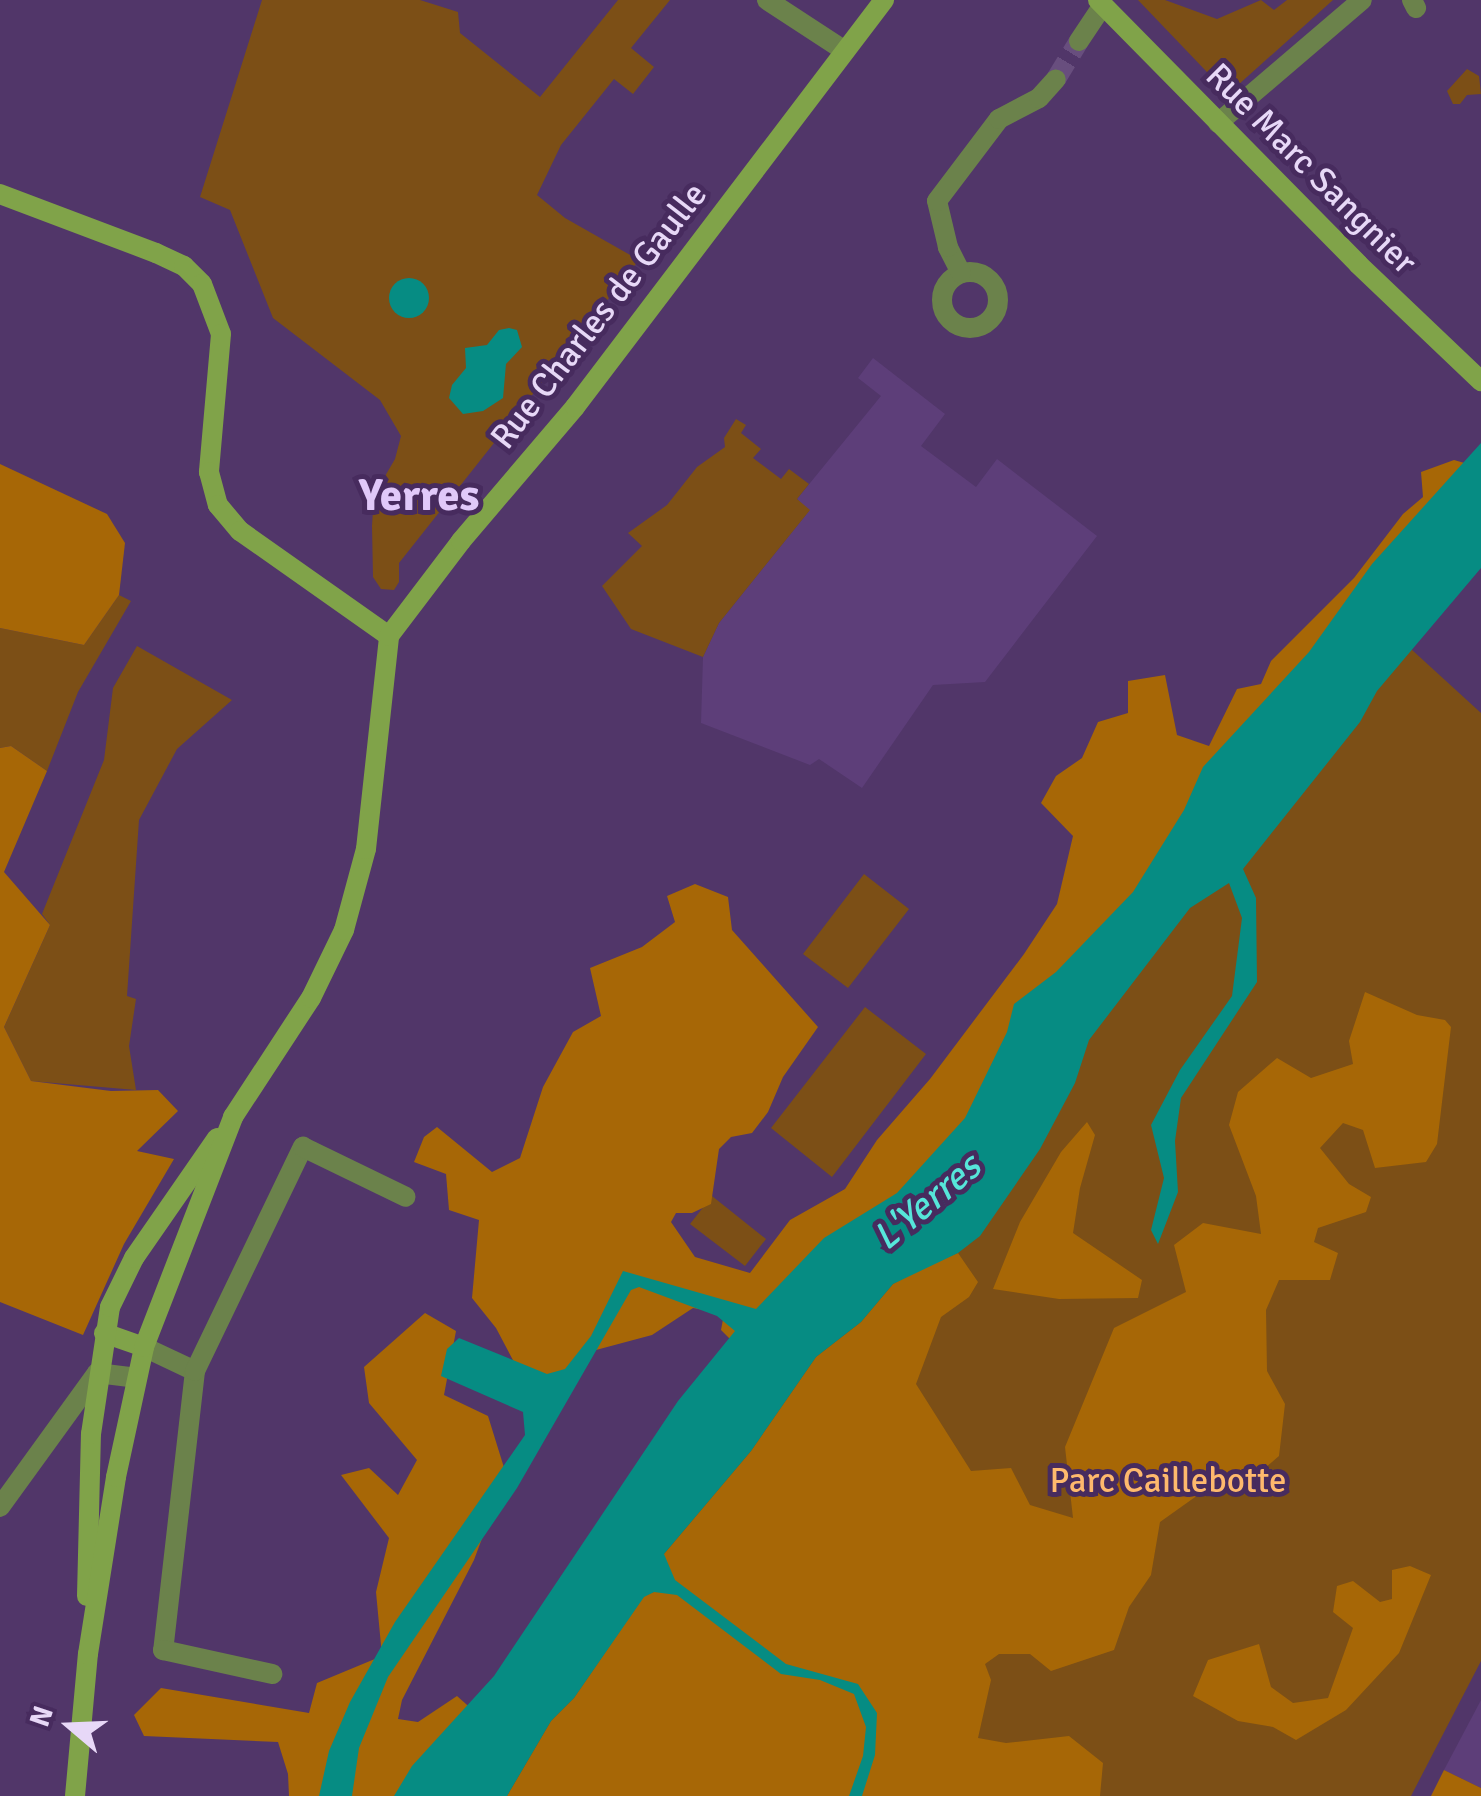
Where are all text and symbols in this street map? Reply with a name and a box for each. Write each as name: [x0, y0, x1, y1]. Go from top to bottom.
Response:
street label: Rue Marc Sangnier: [1197, 55, 1425, 283]
street label: Rue Charles de Gaulle: [482, 175, 716, 457]
district label: Yerres: [358, 469, 480, 523]
water label: L'Yerres: [864, 1144, 990, 1260]
park label: Parc Caillebotte: [1050, 1460, 1286, 1502]
north arrow: [20, 1676, 120, 1776]
text: N: [22, 1701, 61, 1731]

